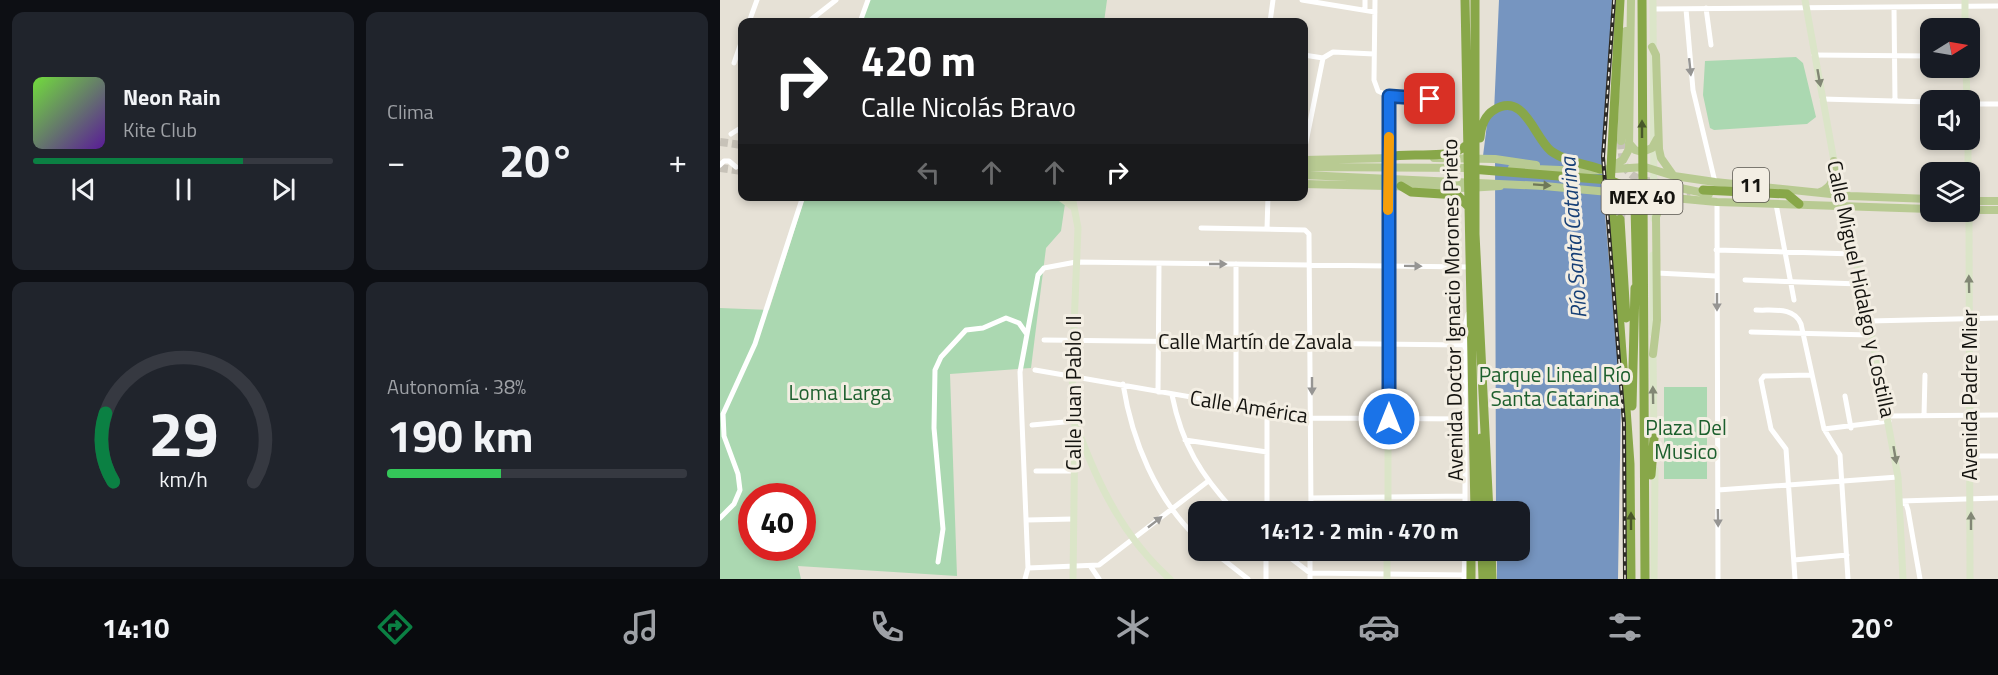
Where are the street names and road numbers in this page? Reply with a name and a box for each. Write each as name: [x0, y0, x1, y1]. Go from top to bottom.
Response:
street label: Avenida Doctor Ignacio Morones Prieto: [1433, 139, 1471, 481]
street label: Calle Miguel Hidalgo y Costilla: [1819, 157, 1905, 421]
road number: 11: [1733, 168, 1769, 202]
road number: MEX 40: [1602, 180, 1682, 214]
street label: Avenida Padre Mier: [1953, 309, 1985, 481]
street label: Calle Juan Pablo II: [1057, 315, 1089, 471]
street label: Calle Martín de Zavala: [1158, 325, 1352, 357]
street label: Calle América: [1188, 381, 1311, 431]

